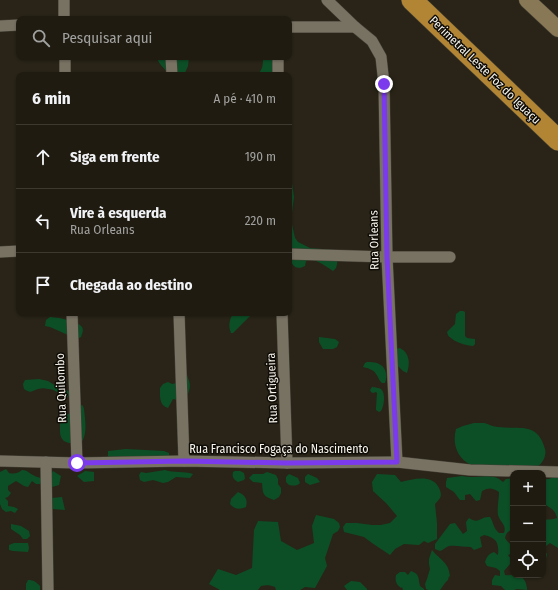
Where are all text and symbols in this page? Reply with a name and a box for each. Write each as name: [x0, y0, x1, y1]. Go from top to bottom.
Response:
street label: Perimetral Leste Foz do Iguaçu: [427, 13, 543, 127]
search box: [16, 16, 292, 60]
icon: search: [30, 27, 52, 49]
text: Pesquisar aqui: [62, 29, 152, 47]
route end: [375, 75, 393, 93]
text: 6 min: [32, 88, 71, 109]
text: A pé · 410 m: [213, 91, 276, 106]
icon: ahead: [32, 146, 54, 168]
text: Siga em frente: [70, 148, 160, 166]
text: 190 m: [245, 149, 276, 164]
text: Vire à esquerda: [70, 204, 167, 222]
icon: left: [32, 210, 54, 232]
street label: Rua Orleans: [366, 210, 382, 270]
text: 220 m: [245, 213, 276, 228]
text: Rua Orleans: [70, 222, 134, 237]
icon: arrive: [32, 274, 54, 296]
text: Chegada ao destino: [70, 276, 192, 294]
street label: Rua Ortigueira: [264, 352, 280, 424]
street label: Rua Quilombo: [53, 353, 69, 423]
street label: Rua Francisco Fogaça do Nascimento: [189, 442, 369, 456]
route start: [68, 454, 86, 472]
map controls: [510, 470, 546, 578]
button: +: [510, 470, 546, 506]
button: −: [510, 506, 546, 542]
button: locate: [510, 542, 546, 578]

